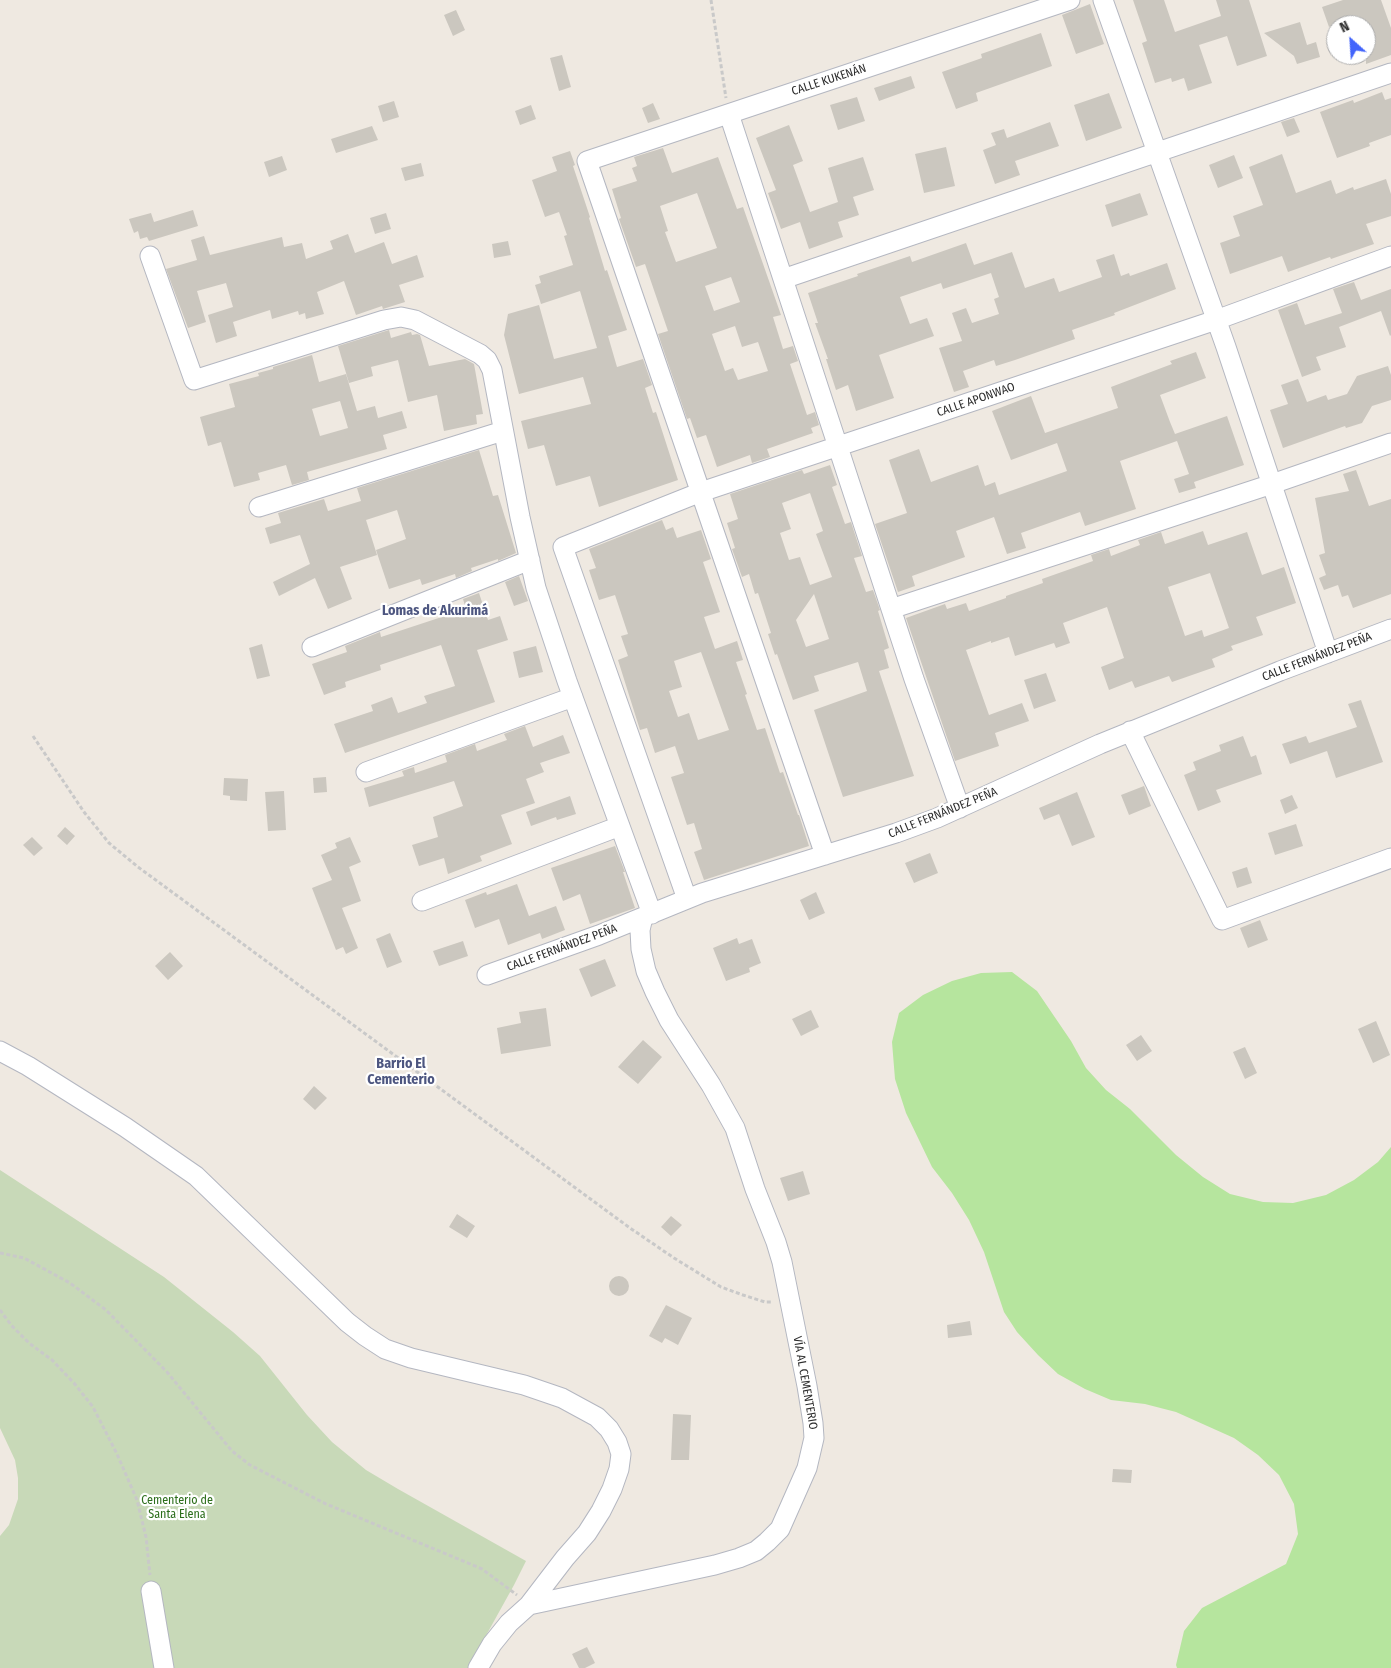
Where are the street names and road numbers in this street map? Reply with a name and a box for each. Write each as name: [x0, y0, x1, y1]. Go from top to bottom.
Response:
street label: CALLE KUKENÁN: [790, 61, 868, 99]
street label: CALLE APONWAO: [935, 380, 1017, 420]
street label: CALLE FERNÁNDEZ PEÑA: [1260, 629, 1374, 685]
street label: CALLE FERNÁNDEZ PEÑA: [886, 785, 1000, 841]
street label: CALLE FERNÁNDEZ PEÑA: [505, 921, 619, 975]
street label: VÍA AL CEMENTERIO: [790, 1335, 820, 1431]

